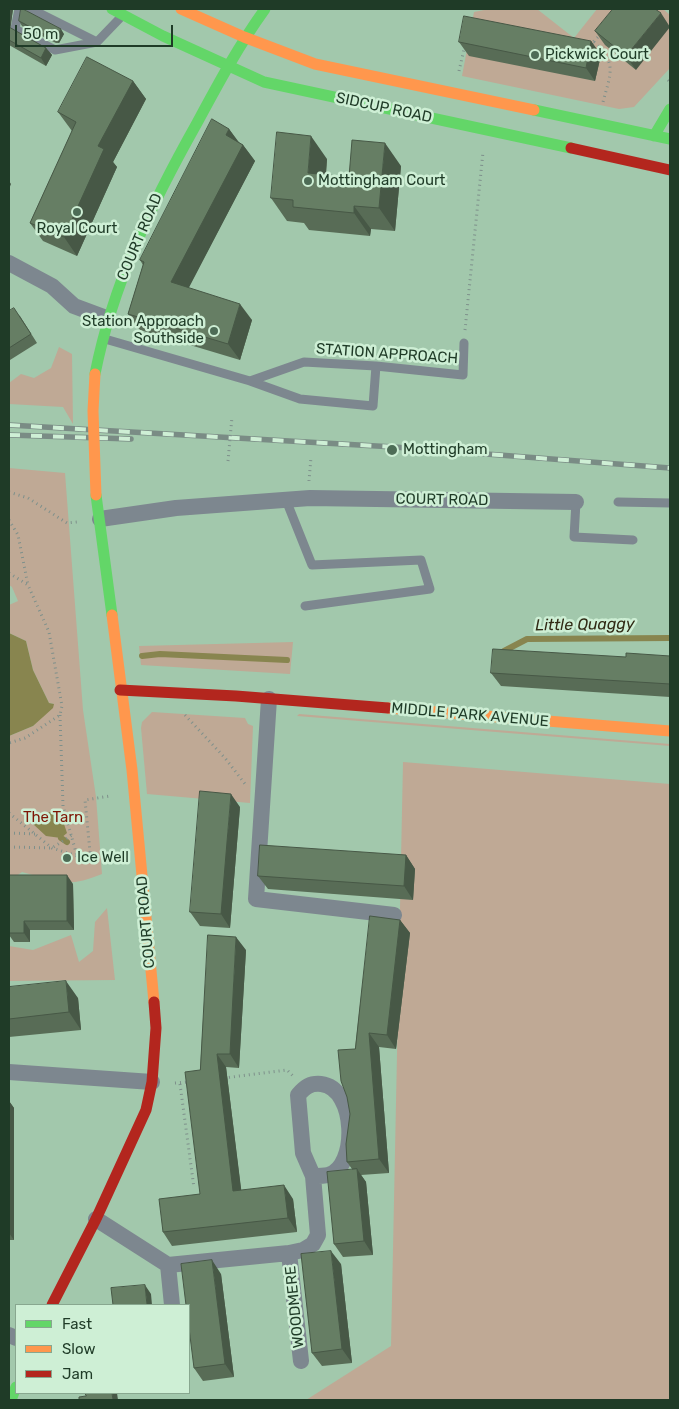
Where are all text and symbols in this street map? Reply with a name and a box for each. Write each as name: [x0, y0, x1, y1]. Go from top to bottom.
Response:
scale bar: [18, 15, 175, 47]
text: 50 m: [23, 25, 58, 43]
place label: Pickwick Court: [545, 46, 649, 64]
marker: Pickwick Court: [529, 49, 541, 61]
street label: SIDCUP ROAD: [334, 89, 434, 127]
place label: Mottingham Court: [318, 172, 445, 190]
marker: Mottingham Court: [302, 175, 314, 187]
street label: COURT ROAD: [114, 191, 166, 283]
marker: Royal Court: [71, 206, 83, 218]
place label: Royal Court: [37, 220, 117, 238]
place label: Station Approach Southside: [82, 313, 204, 348]
marker: Station Approach Southside: [208, 325, 220, 337]
street label: STATION APPROACH: [315, 340, 459, 368]
place label: Mottingham: [403, 441, 488, 459]
marker: Mottingham: [385, 443, 399, 457]
street label: COURT ROAD: [395, 490, 489, 510]
water label: Little Quaggy: [535, 615, 635, 635]
street label: MIDDLE PARK AVENUE: [391, 699, 549, 731]
park label: The Tarn: [23, 809, 83, 827]
place label: Ice Well: [77, 849, 129, 867]
marker: Ice Well: [61, 852, 73, 864]
street label: COURT ROAD: [133, 875, 159, 969]
street label: WOODMERE: [282, 1265, 308, 1349]
legend: [15, 1304, 190, 1394]
text: Fast: [62, 1315, 92, 1333]
text: Slow: [62, 1340, 95, 1358]
text: Jam: [62, 1365, 93, 1383]

